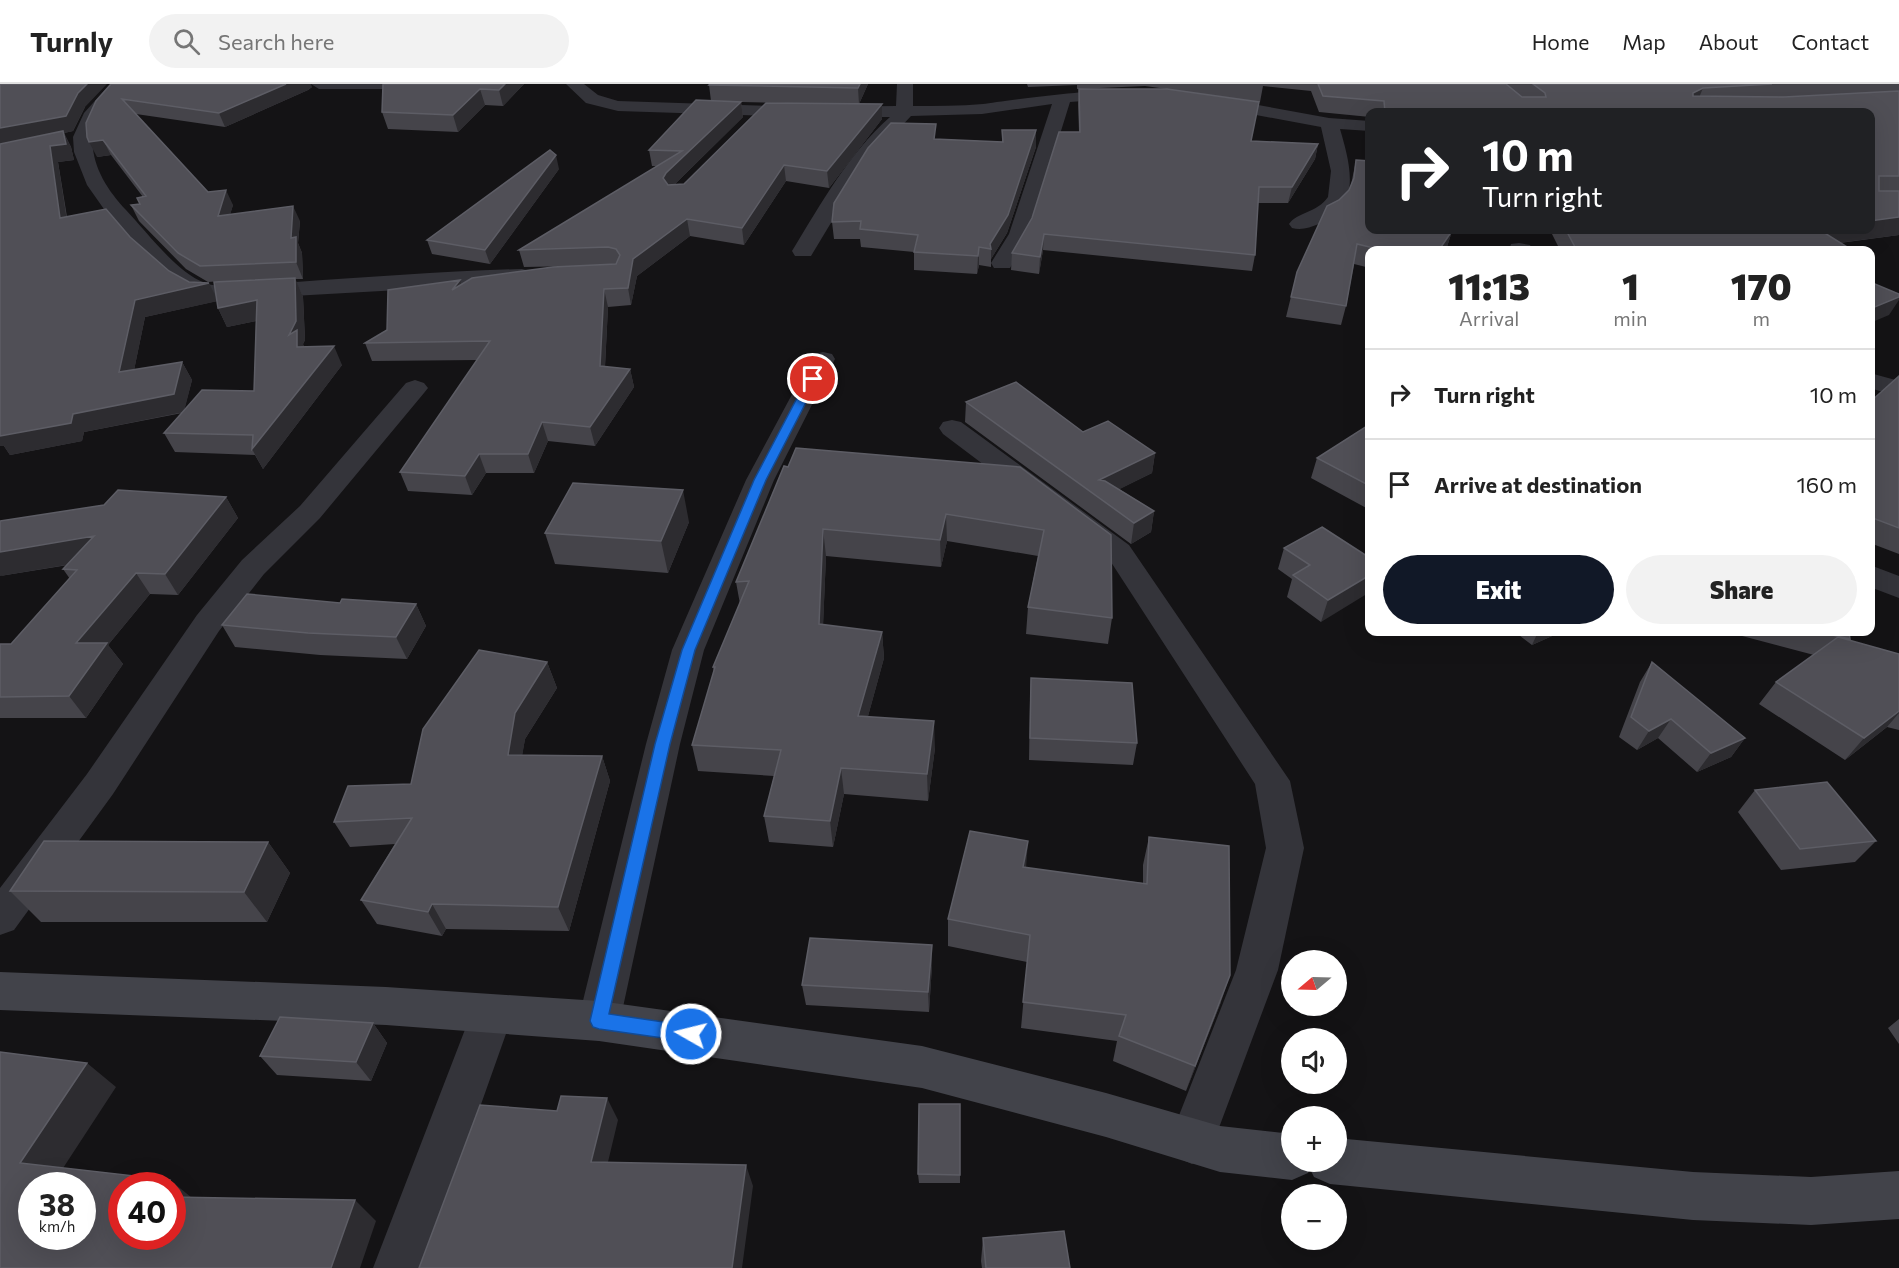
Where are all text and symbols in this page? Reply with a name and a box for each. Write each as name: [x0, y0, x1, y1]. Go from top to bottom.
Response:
search box: [149, 14, 569, 68]
text: Turnly: [30, 24, 113, 58]
icon: search: [170, 25, 203, 58]
text: Search here: [218, 28, 334, 55]
text: Home: [1532, 29, 1589, 54]
text: Map: [1622, 29, 1666, 54]
text: About: [1699, 29, 1758, 54]
text: Contact: [1791, 29, 1869, 54]
text: 10 m: [1482, 128, 1574, 180]
icon: right: [1383, 132, 1461, 210]
text: Turn right: [1482, 180, 1602, 213]
text: 11:13: [1448, 263, 1530, 307]
text: 1: [1622, 263, 1639, 307]
text: 170: [1731, 263, 1792, 307]
text: Arrival: [1459, 306, 1519, 330]
text: min: [1613, 306, 1647, 330]
text: m: [1752, 306, 1770, 330]
pin: [787, 353, 838, 404]
icon: arrive: [796, 362, 829, 395]
icon: right: [1383, 378, 1416, 411]
text: Turn right: [1434, 381, 1535, 408]
text: 10 m: [1810, 381, 1857, 408]
icon: arrive: [1383, 468, 1416, 501]
text: Arrive at destination: [1434, 471, 1642, 498]
text: 160 m: [1796, 471, 1857, 498]
button: Exit: [1383, 555, 1614, 624]
button: Share: [1626, 555, 1857, 624]
north arrow: [1281, 950, 1347, 1016]
map controls: [1281, 950, 1347, 1250]
position arrow: [659, 1002, 723, 1066]
button: sound: [1281, 1028, 1347, 1094]
button: +: [1281, 1106, 1347, 1172]
speed limit sign: 40: [108, 1172, 186, 1250]
button: −: [1281, 1184, 1347, 1250]
text: 38: [39, 1185, 75, 1222]
text: km/h: [39, 1217, 75, 1235]

